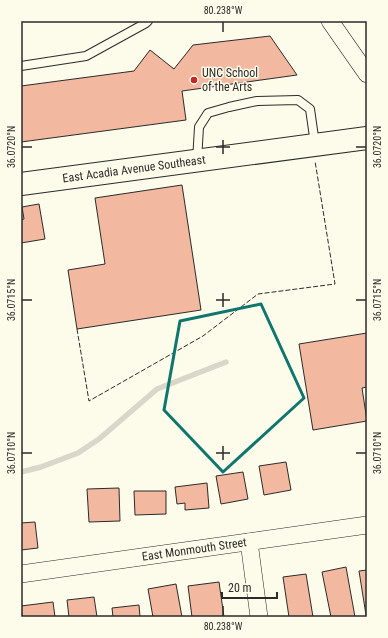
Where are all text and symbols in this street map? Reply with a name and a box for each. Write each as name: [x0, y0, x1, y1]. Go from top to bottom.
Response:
text: 80.238°W: [204, 5, 243, 16]
place label: UNC School of the Arts: [202, 66, 258, 94]
marker: UNC School of the Arts: [189, 75, 199, 85]
text: 36.0720°N: [6, 126, 17, 168]
text: 36.0720°N: [372, 126, 383, 168]
street label: East Acadia Avenue Southeast: [62, 152, 207, 185]
text: 36.0715°N: [6, 279, 17, 321]
text: 36.0715°N: [372, 279, 383, 321]
text: 36.0710°N: [6, 432, 17, 474]
text: 36.0710°N: [372, 432, 383, 474]
street label: East Monmouth Street: [141, 535, 248, 564]
scale bar: [222, 574, 277, 600]
text: 20 m: [228, 581, 252, 595]
text: 80.238°W: [204, 621, 243, 632]

